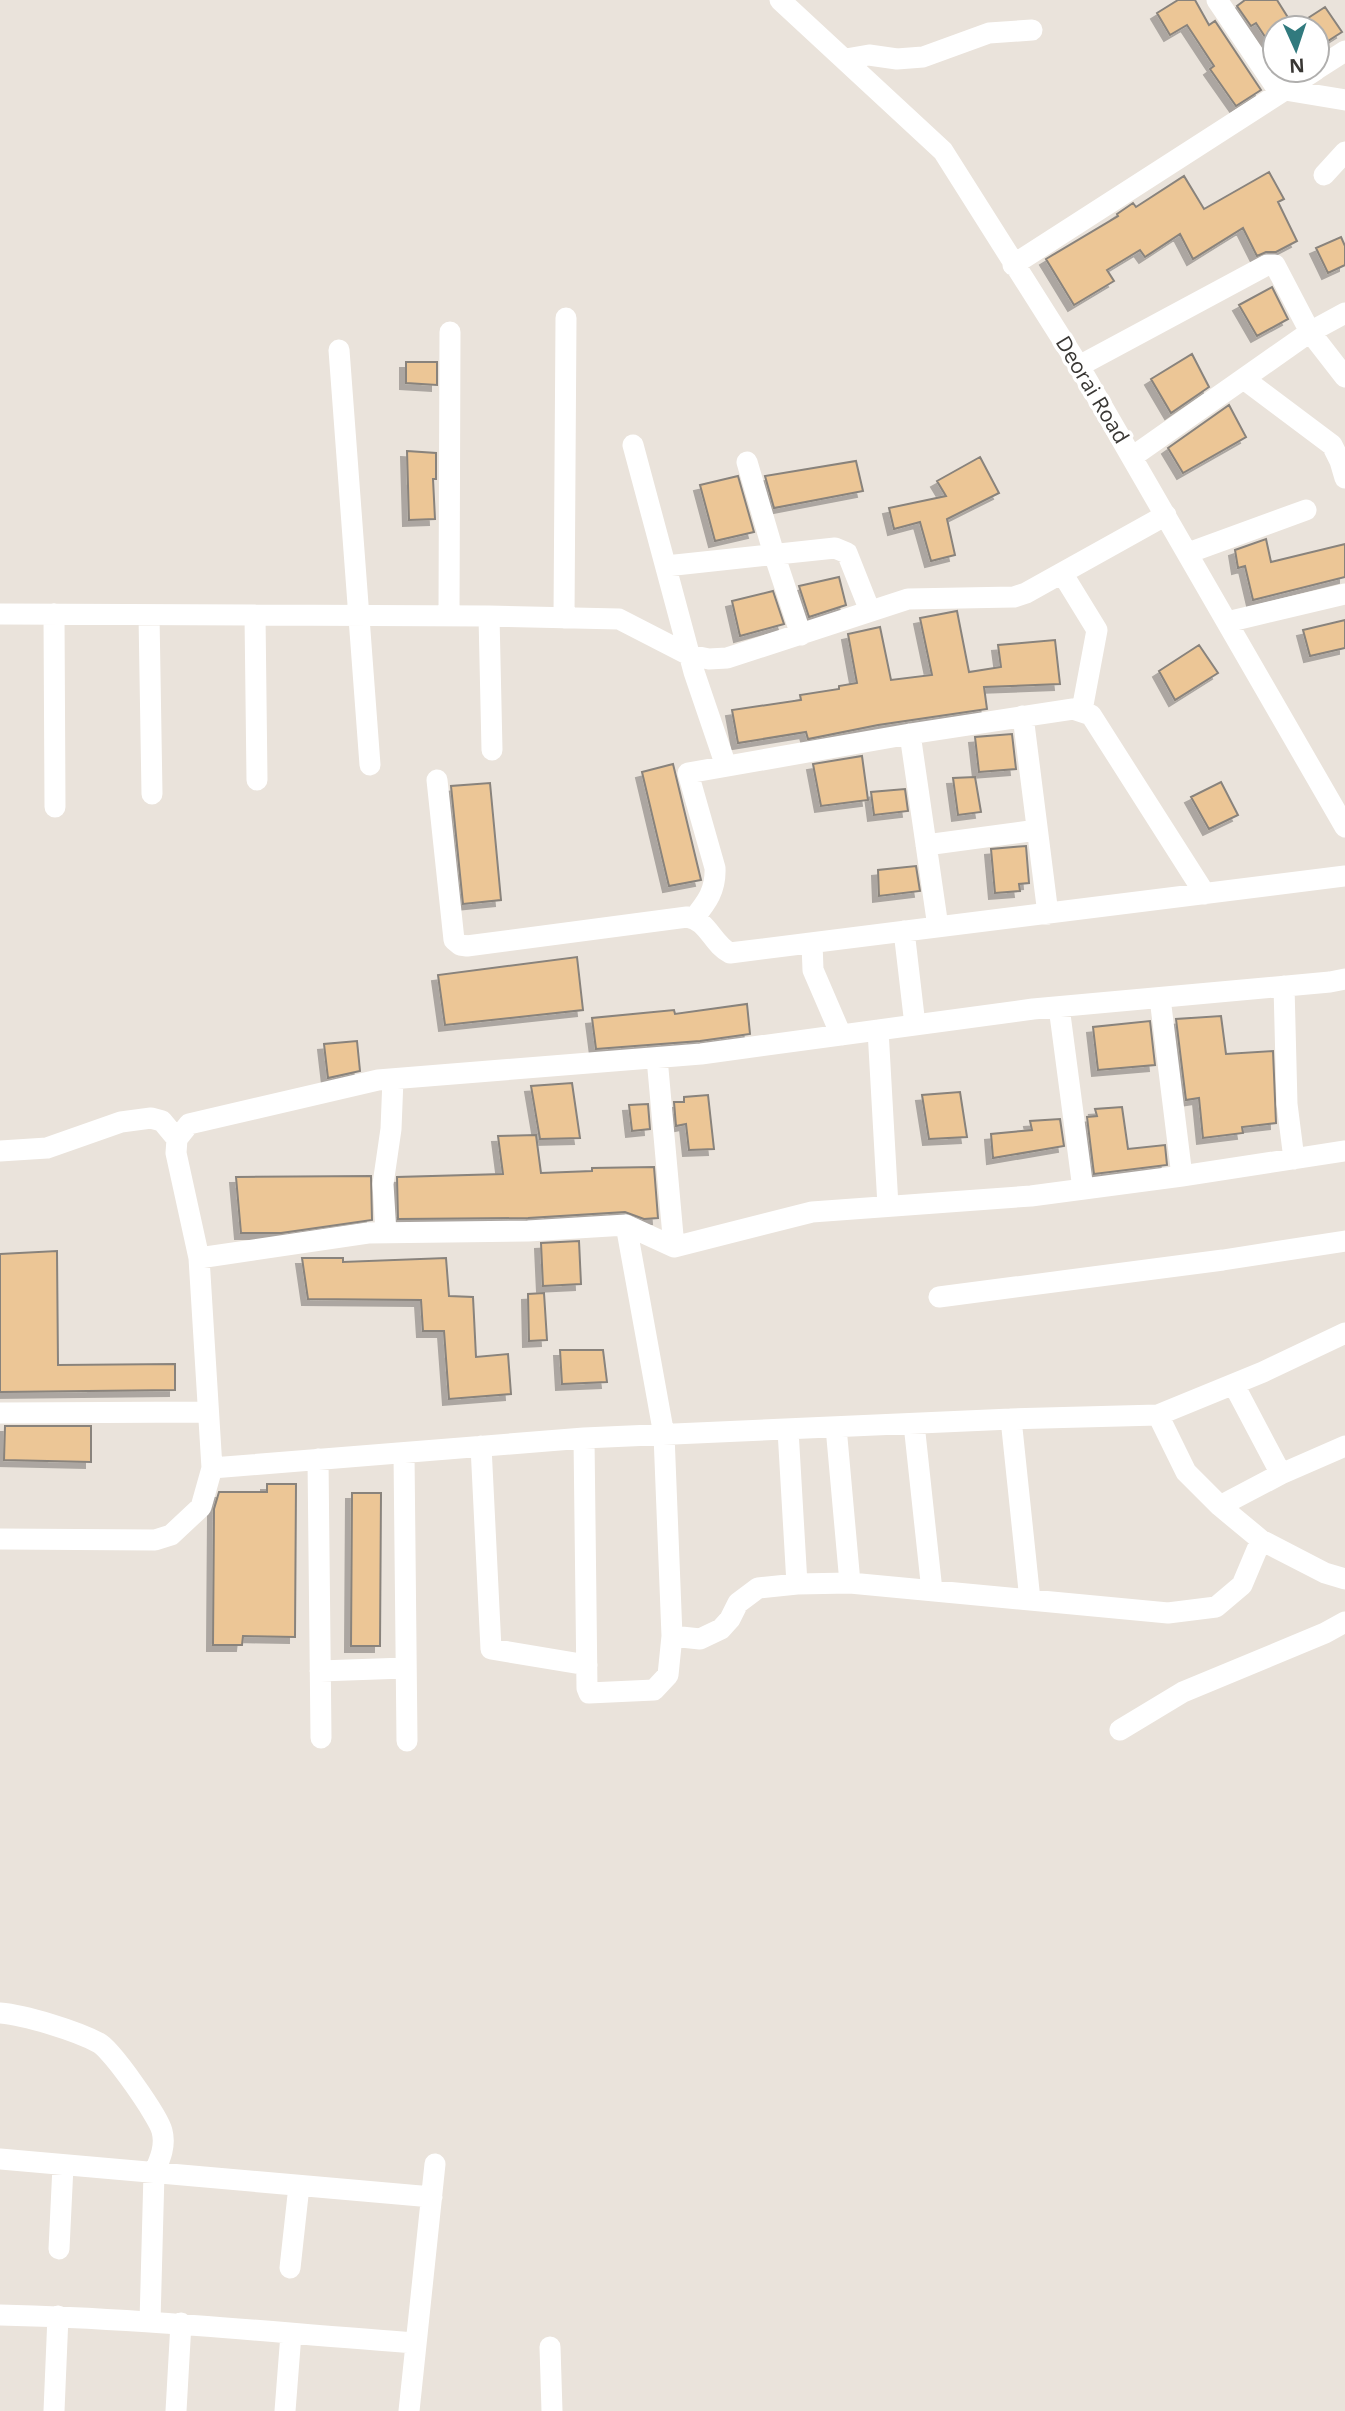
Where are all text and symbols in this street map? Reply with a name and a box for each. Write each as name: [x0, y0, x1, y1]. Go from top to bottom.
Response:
north arrow: [1261, 14, 1331, 84]
text: N: [1288, 53, 1305, 79]
street label: Deorai Road: [1050, 331, 1136, 448]

